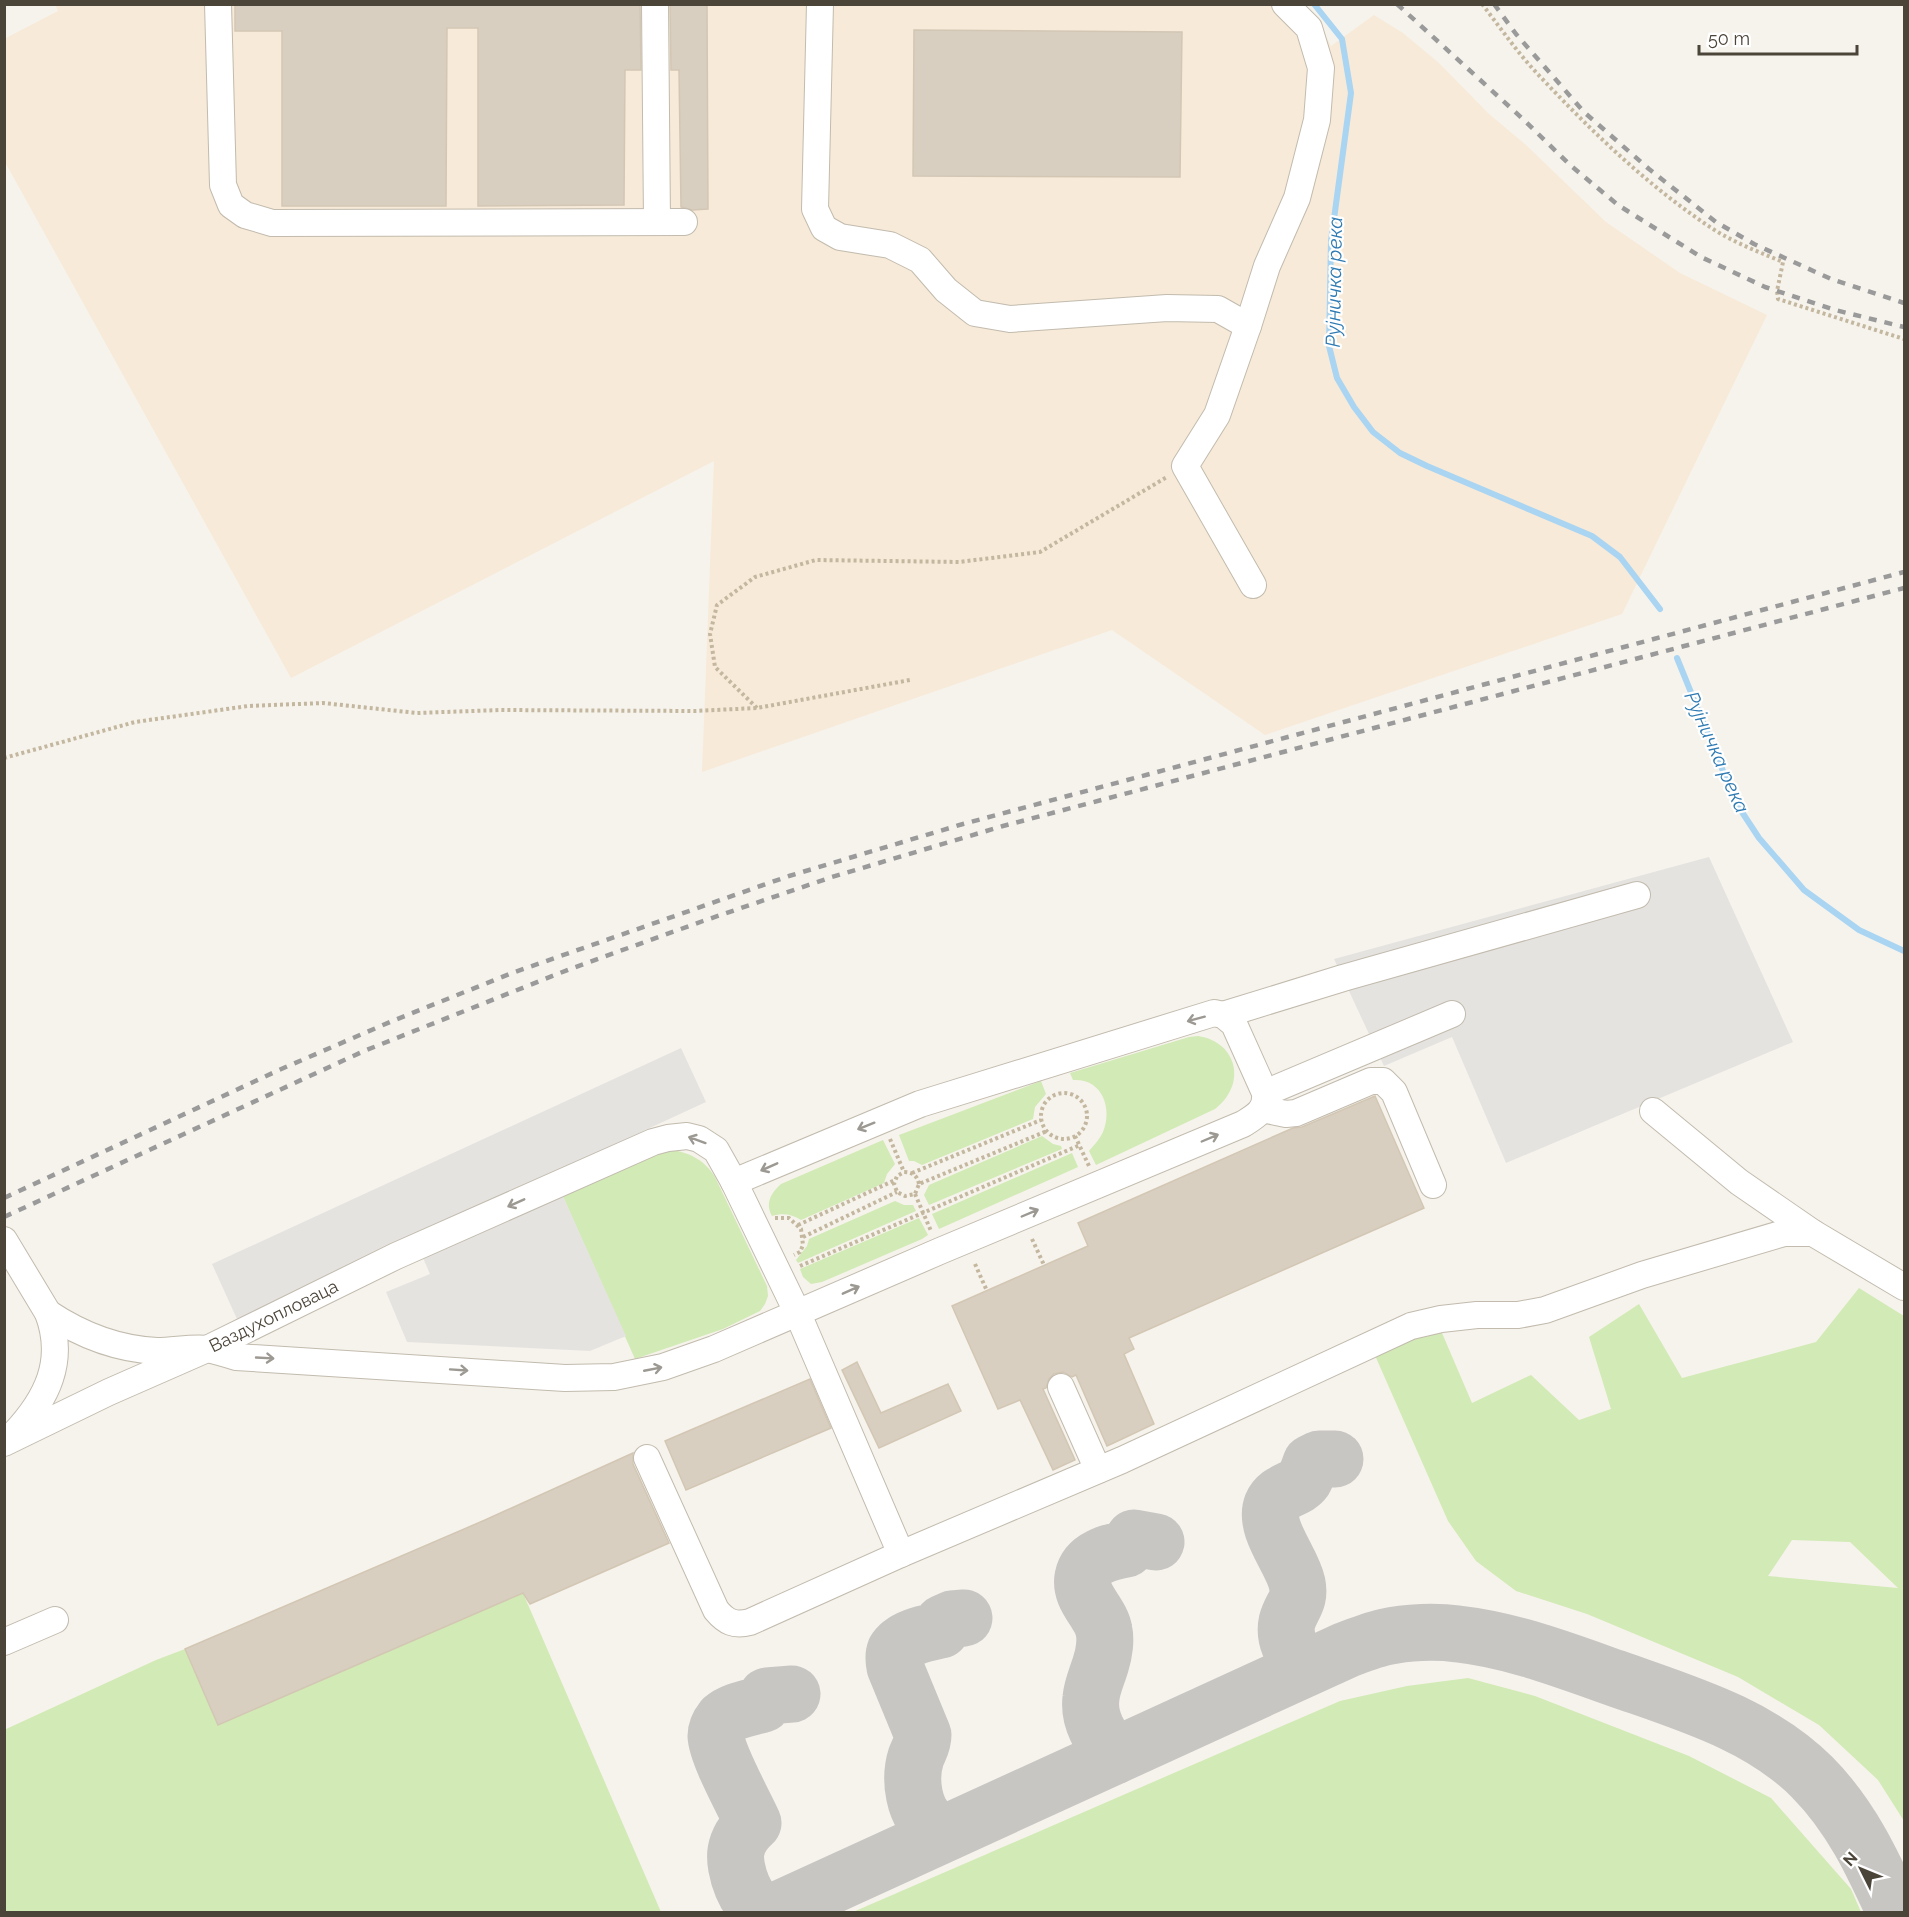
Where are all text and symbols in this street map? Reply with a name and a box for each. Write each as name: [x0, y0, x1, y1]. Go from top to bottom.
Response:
scale bar: [1699, 18, 1856, 56]
text: 50 m: [1708, 28, 1750, 49]
water label: Рујничка река: [1321, 216, 1347, 347]
water label: Рујничка река: [1679, 687, 1755, 817]
one-way arrow: [1186, 1013, 1205, 1025]
one-way arrow: [857, 1121, 876, 1132]
one-way arrow: [1200, 1132, 1219, 1143]
one-way arrow: [688, 1134, 707, 1145]
one-way arrow: [760, 1162, 779, 1173]
one-way arrow: [508, 1197, 526, 1209]
one-way arrow: [1021, 1207, 1039, 1218]
street label: Ваздухопловаца: [206, 1275, 341, 1356]
one-way arrow: [842, 1284, 860, 1295]
one-way arrow: [254, 1353, 274, 1364]
one-way arrow: [643, 1363, 662, 1374]
one-way arrow: [449, 1365, 469, 1376]
north arrow: [1831, 1839, 1891, 1899]
text: N: [1839, 1848, 1862, 1870]

